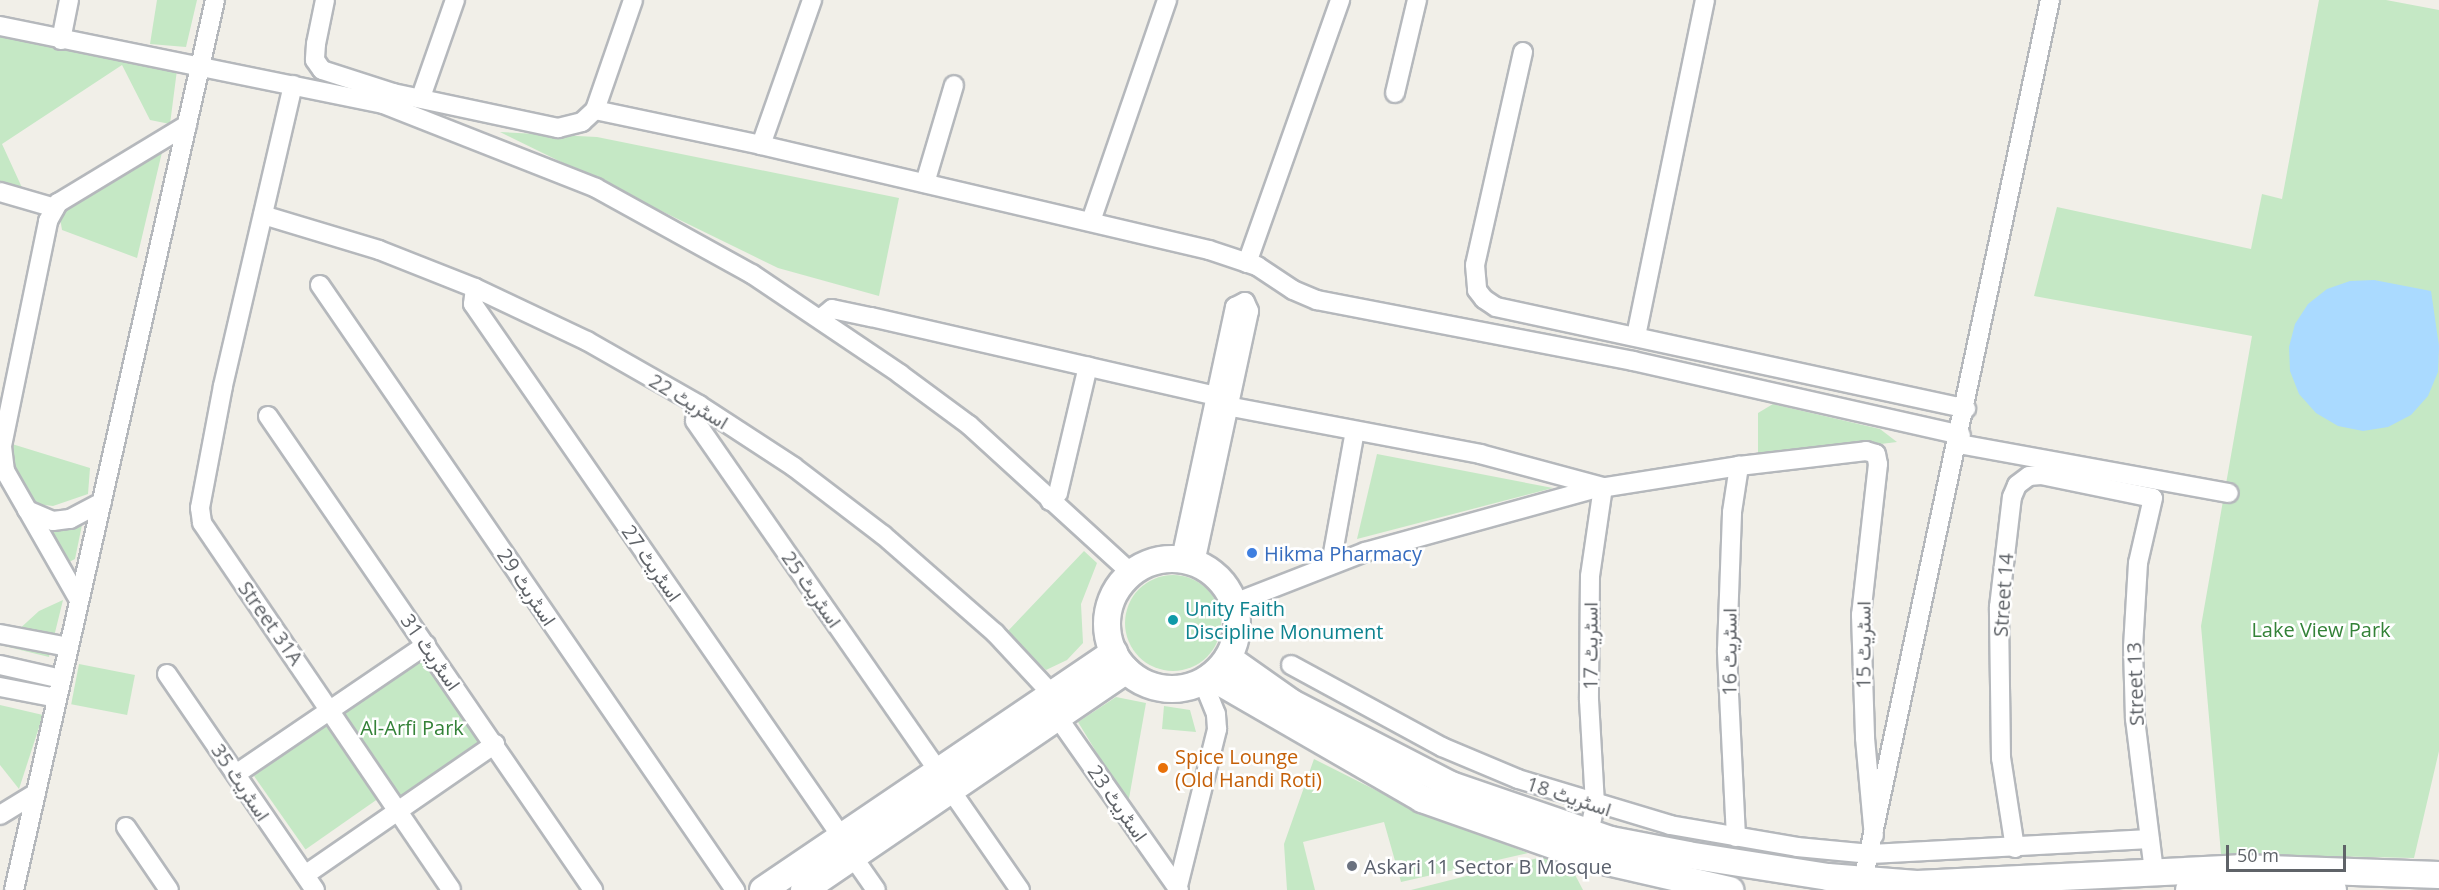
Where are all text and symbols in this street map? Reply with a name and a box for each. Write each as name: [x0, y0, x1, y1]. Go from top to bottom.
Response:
street label: اسٹریٹ 22: [645, 368, 733, 434]
street label: اسٹریٹ 27: [617, 520, 687, 606]
place label: Hikma Pharmacy: [1264, 541, 1422, 565]
street label: اسٹریٹ 29: [493, 544, 561, 630]
street label: اسٹریٹ 25: [777, 546, 847, 632]
marker: Hikma Pharmacy: [1245, 546, 1259, 560]
street label: Street 14: [1988, 552, 2018, 638]
street label: Street 31A: [233, 577, 309, 669]
place label: Unity Faith Discipline Monument: [1185, 596, 1383, 643]
street label: اسٹریٹ 15: [1851, 601, 1875, 689]
street label: اسٹریٹ 17: [1578, 602, 1602, 690]
street label: اسٹریٹ 16: [1717, 608, 1741, 696]
street label: اسٹریٹ 31: [396, 609, 466, 695]
marker: Unity Faith Discipline Monument: [1166, 613, 1180, 627]
park label: Lake View Park: [2251, 617, 2391, 641]
street label: Street 13: [2122, 642, 2148, 726]
park label: Al-Arfi Park: [360, 715, 464, 739]
street label: اسٹریٹ 35: [207, 739, 275, 825]
place label: Spice Lounge (Old Handi Roti): [1175, 744, 1322, 791]
street label: اسٹریٹ 23: [1083, 760, 1153, 846]
marker: Spice Lounge (Old Handi Roti): [1156, 761, 1170, 775]
street label: اسٹریٹ 18: [1524, 771, 1614, 821]
scale bar: [2229, 833, 2349, 871]
text: 50 m: [2237, 843, 2279, 867]
place label: Askari 11 Sector B Mosque: [1364, 854, 1612, 878]
marker: Askari 11 Sector B Mosque: [1345, 859, 1359, 873]

